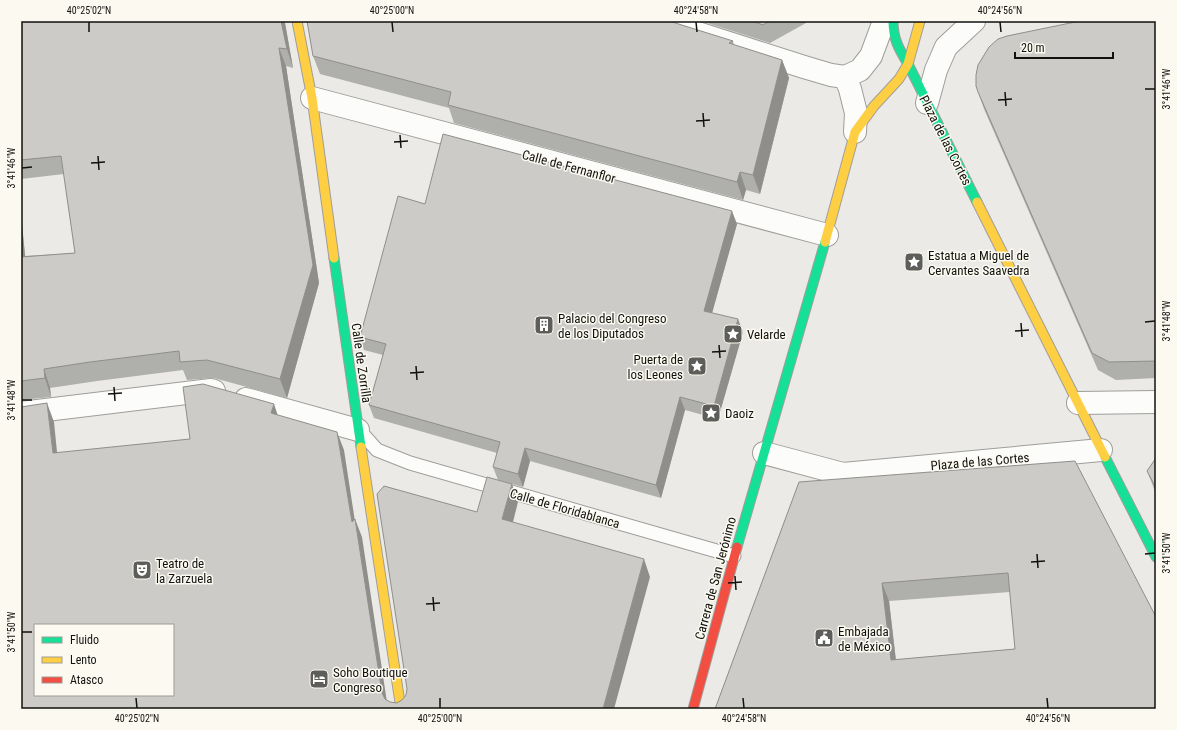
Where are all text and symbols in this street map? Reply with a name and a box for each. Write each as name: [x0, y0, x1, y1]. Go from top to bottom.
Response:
text: 40°25'02"N: [67, 5, 111, 16]
text: 40°25'00"N: [370, 5, 414, 16]
text: 40°24'58"N: [674, 5, 718, 16]
text: 40°24'56"N: [978, 5, 1022, 16]
scale bar: [1015, 34, 1113, 60]
text: 20 m: [1021, 41, 1045, 55]
text: 3°41'46"W: [1161, 68, 1172, 110]
street label: Plaza de las Cortes: [916, 93, 975, 188]
text: 3°41'46"W: [6, 147, 17, 189]
street label: Calle de Fernanflor: [520, 147, 617, 186]
place label: Estatua a Miguel de Cervantes Saavedra: [928, 248, 1029, 278]
place icon: Estatua a Miguel de Cervantes Saavedra: [903, 251, 925, 273]
text: 3°41'48"W: [1161, 300, 1172, 342]
place label: Palacio del Congreso de los Diputados: [558, 311, 667, 341]
building icon: Palacio del Congreso de los Diputados: [533, 314, 555, 336]
street label: Calle de Zorrilla: [348, 322, 375, 404]
place icon: Velarde: [722, 323, 744, 345]
place label: Velarde: [747, 327, 786, 342]
place label: Puerta de los Leones: [627, 352, 683, 382]
place icon: Puerta de los Leones: [686, 355, 708, 377]
text: 3°41'48"W: [6, 379, 17, 421]
place icon: Daoiz: [700, 402, 722, 424]
place label: Daoiz: [725, 406, 754, 421]
street label: Plaza de las Cortes: [930, 450, 1030, 473]
street label: Calle de Floridablanca: [508, 486, 622, 531]
street label: Carrera de San Jerónimo: [692, 515, 739, 641]
text: 3°41'50"W: [1161, 532, 1172, 574]
place label: Teatro de la Zarzuela: [156, 556, 212, 586]
theatre icon: Teatro de la Zarzuela: [131, 559, 153, 581]
text: 3°41'50"W: [6, 611, 17, 653]
legend: [34, 624, 174, 696]
place label: Embajada de México: [838, 624, 891, 654]
public building icon: Embajada de México: [813, 627, 835, 649]
text: Fluido: [70, 633, 99, 647]
text: Lento: [70, 653, 97, 667]
place label: Soho Boutique Congreso: [333, 665, 408, 695]
hotel icon: Soho Boutique Congreso: [308, 668, 330, 690]
text: Atasco: [70, 673, 103, 687]
text: 40°25'02"N: [115, 713, 159, 724]
text: 40°25'00"N: [418, 713, 462, 724]
text: 40°24'58"N: [722, 713, 766, 724]
text: 40°24'56"N: [1026, 713, 1070, 724]

